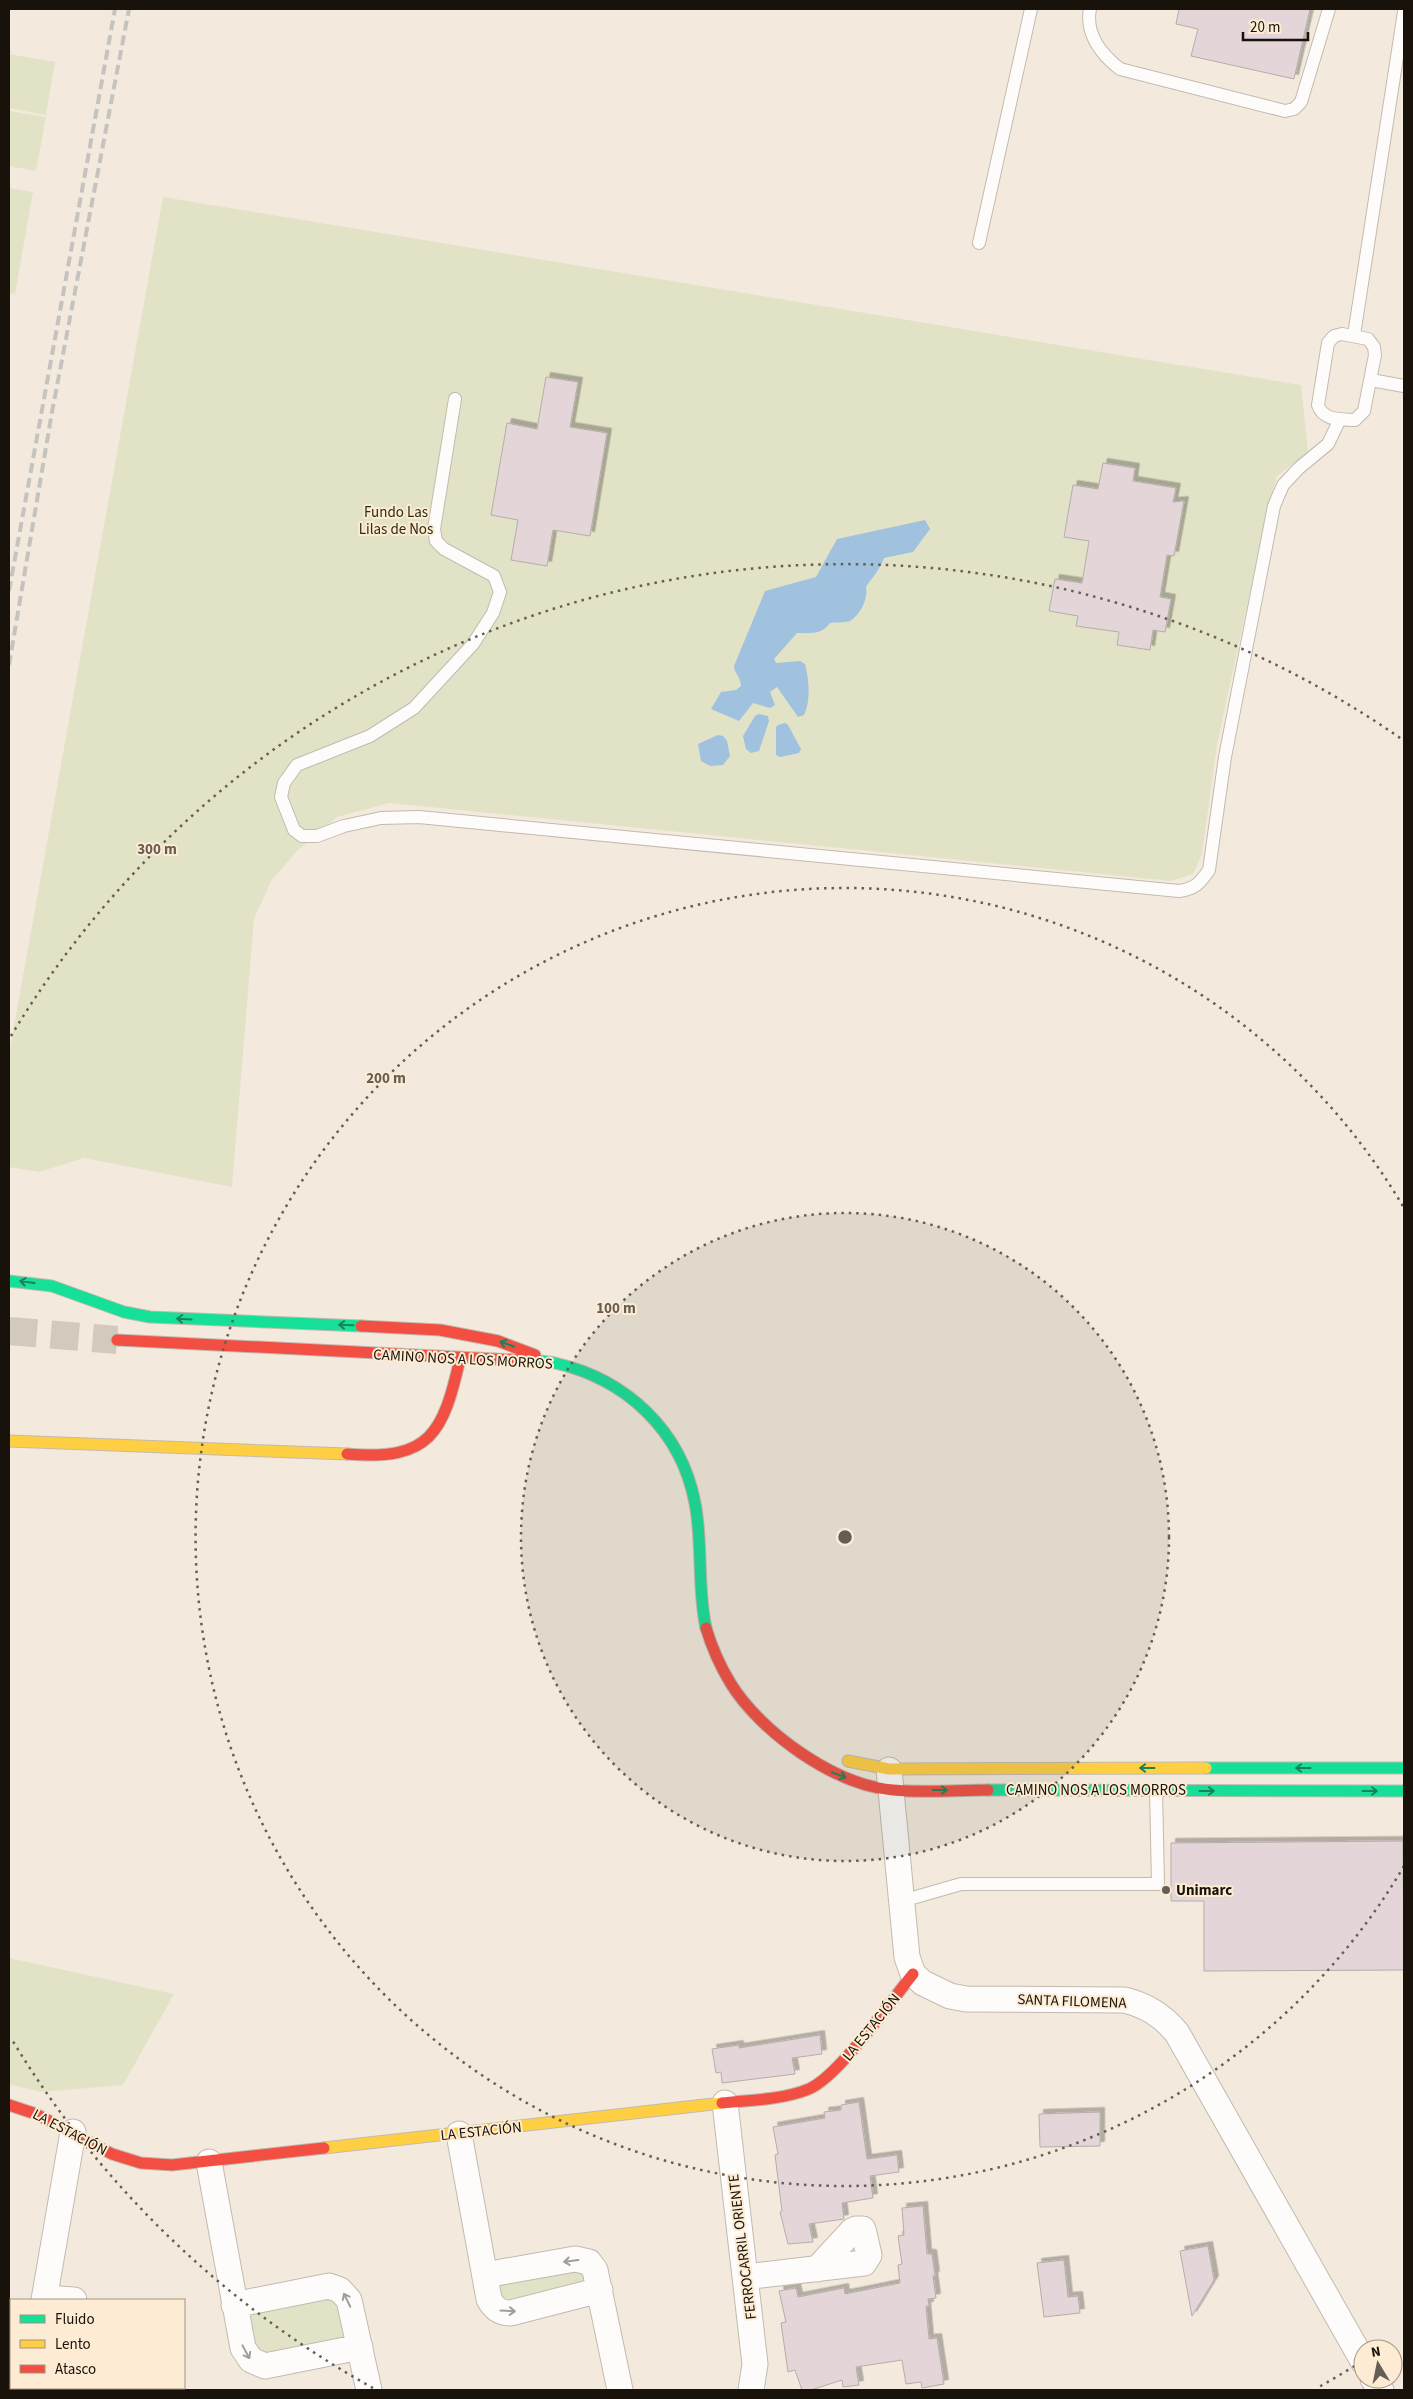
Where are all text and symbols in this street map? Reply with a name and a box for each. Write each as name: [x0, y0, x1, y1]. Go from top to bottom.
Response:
scale bar: [1243, 10, 1308, 42]
text: 20 m: [1250, 17, 1280, 38]
park label: Fundo Las Lilas de Nos: [359, 502, 433, 540]
text: 300 m: [137, 839, 177, 860]
text: 200 m: [366, 1068, 406, 1089]
one-way arrow: [19, 1277, 35, 1287]
text: 100 m: [596, 1298, 636, 1319]
one-way arrow: [176, 1314, 192, 1323]
one-way arrow: [339, 1320, 355, 1330]
one-way arrow: [500, 1339, 516, 1348]
street label: CAMINO NOS A LOS MORROS: [373, 1344, 553, 1375]
centre of rings: [836, 1528, 854, 1546]
one-way arrow: [1139, 1763, 1156, 1773]
one-way arrow: [1295, 1763, 1312, 1773]
one-way arrow: [831, 1771, 846, 1780]
street label: CAMINO NOS A LOS MORROS: [1006, 1780, 1186, 1801]
one-way arrow: [932, 1785, 948, 1795]
one-way arrow: [1199, 1786, 1215, 1796]
one-way arrow: [1362, 1786, 1378, 1796]
place label: Unimarc: [1176, 1880, 1232, 1901]
marker: Unimarc: [1160, 1884, 1172, 1896]
street label: LA ESTACIÓN: [838, 1989, 905, 2066]
street label: SANTA FILOMENA: [1017, 1989, 1128, 2014]
street label: LA ESTACIÓN: [29, 2104, 111, 2161]
street label: LA ESTACIÓN: [439, 2117, 523, 2146]
street label: FERROCARRIL ORIENTE: [723, 2173, 762, 2321]
one-way arrow: [564, 2256, 580, 2266]
one-way arrow: [342, 2293, 351, 2308]
legend: [10, 2299, 185, 2389]
one-way arrow: [499, 2307, 515, 2316]
text: Fluido: [55, 2309, 95, 2330]
text: Lento: [55, 2334, 91, 2355]
north arrow: [1353, 2339, 1403, 2389]
text: N: [1370, 2342, 1382, 2363]
one-way arrow: [242, 2344, 251, 2359]
text: Atasco: [55, 2359, 96, 2380]

